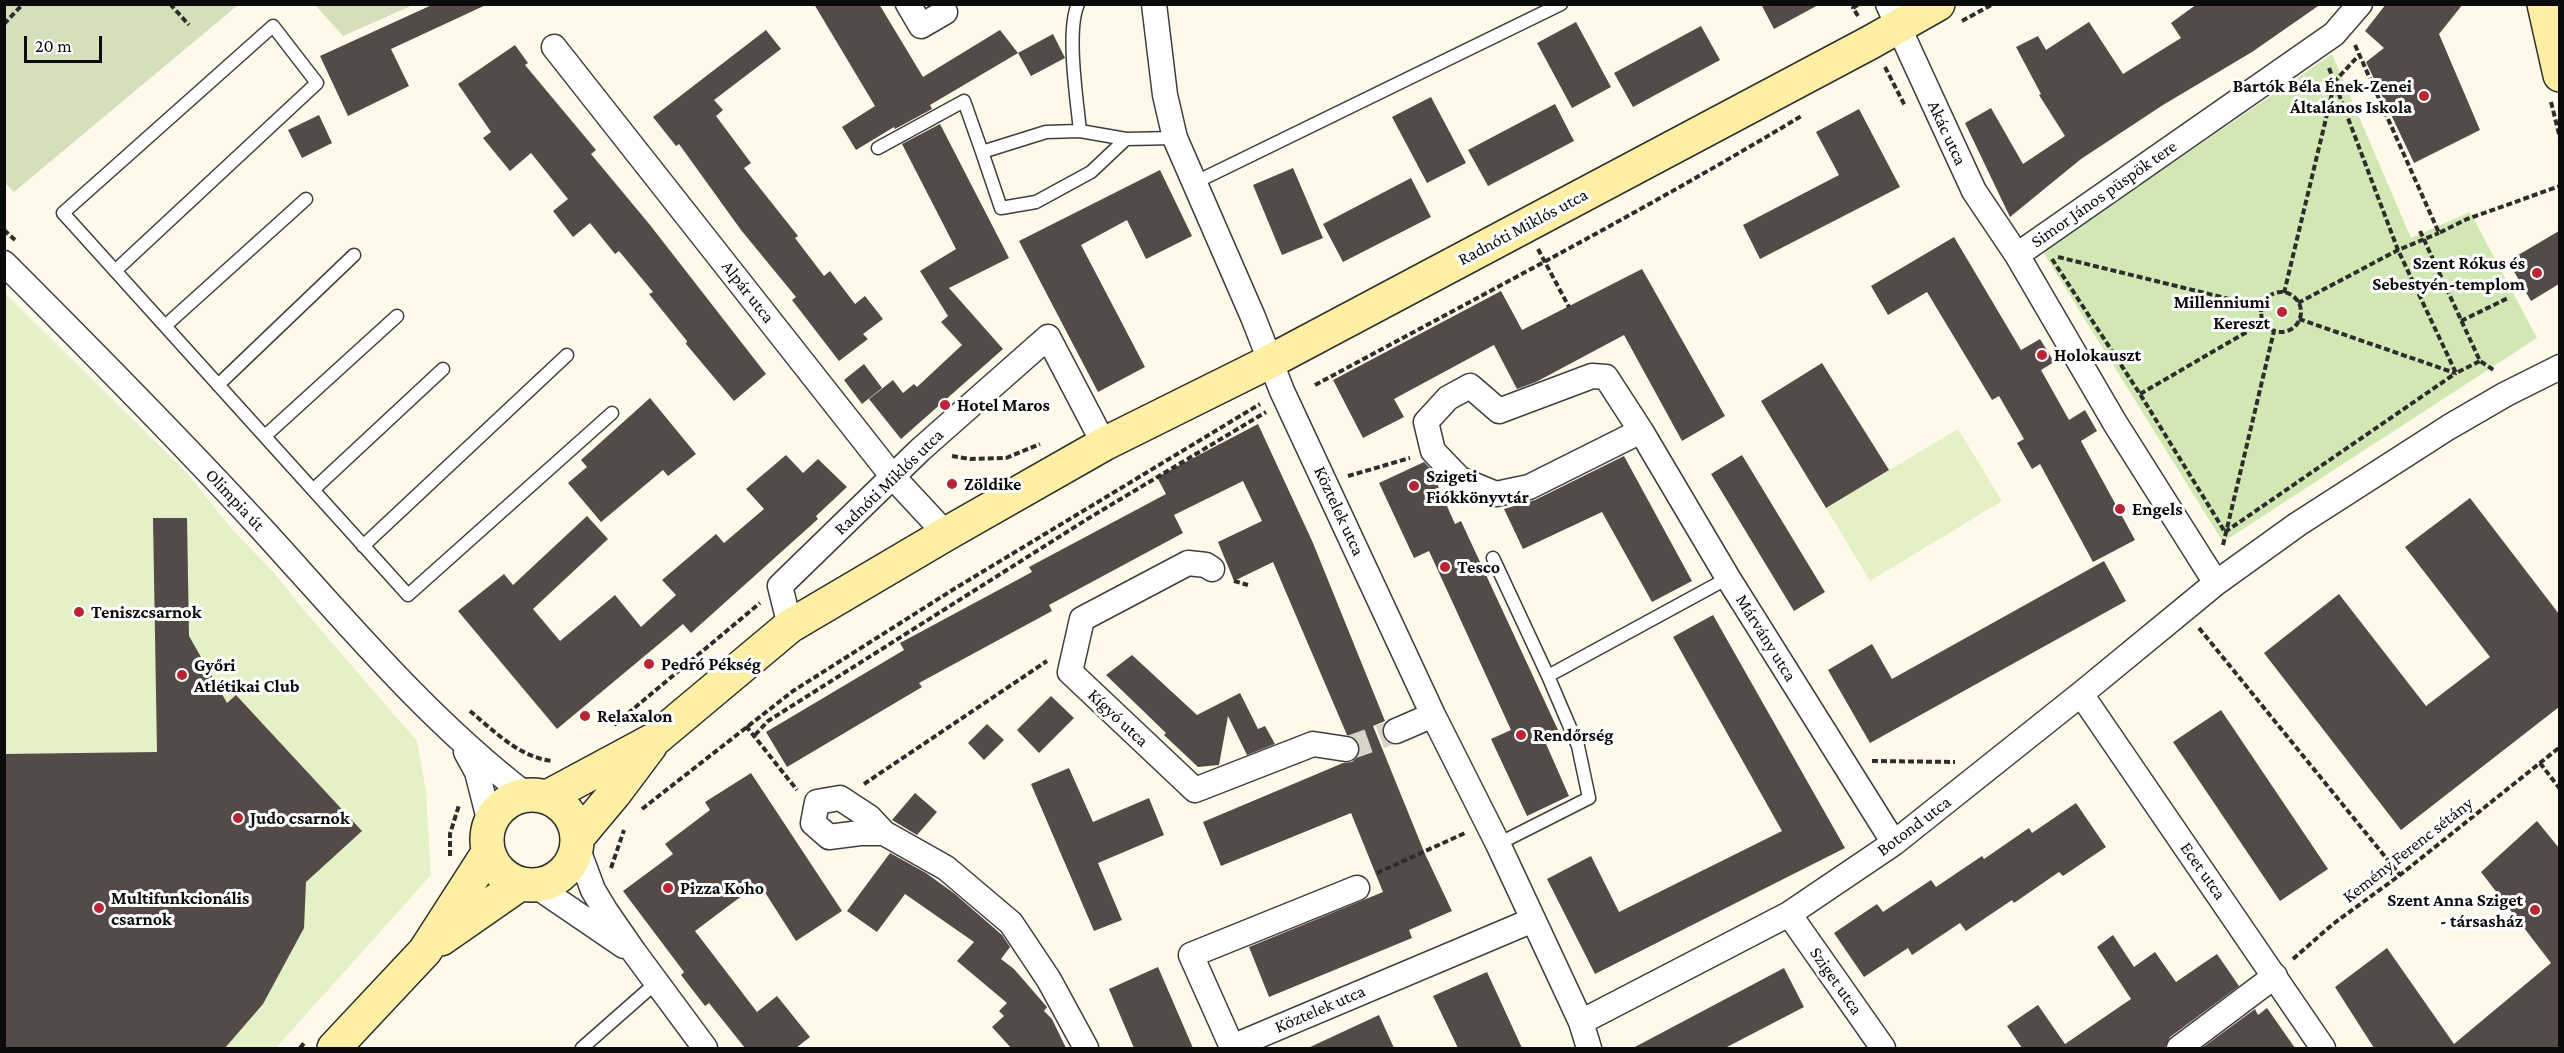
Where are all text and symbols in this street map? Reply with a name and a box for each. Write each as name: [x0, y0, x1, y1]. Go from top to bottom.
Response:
scale bar: [27, 24, 105, 62]
text: 20 m: [35, 36, 72, 56]
place label: Bartók Béla Ének-Zenei Általános Iskola: [2233, 75, 2412, 118]
marker: Bartók Béla Ének-Zenei Általános Iskola: [2417, 89, 2431, 103]
street label: Akác utca: [1923, 97, 1971, 169]
street label: Simor János püspök tere: [2027, 136, 2181, 252]
street label: Radnóti Miklós utca: [1454, 184, 1592, 270]
place label: Szent Rókus és Sebestyén-templom: [2372, 252, 2525, 294]
street label: Alpár utca: [717, 256, 779, 328]
marker: Szent Rókus és Sebestyén-templom: [2530, 266, 2544, 280]
place label: Millenniumi Kereszt: [2174, 291, 2270, 334]
marker: Millenniumi Kereszt: [2275, 305, 2289, 319]
place label: Holokauszt: [2054, 344, 2141, 366]
marker: Holokauszt: [2035, 348, 2049, 362]
place label: Hotel Maros: [957, 394, 1050, 416]
marker: Hotel Maros: [938, 398, 952, 412]
street label: Radnóti Miklós utca: [830, 424, 948, 540]
street label: Köztelek utca: [1309, 463, 1369, 559]
street label: Olimpia út: [201, 464, 269, 536]
place label: Szigeti Fiókkönyvtár: [1426, 465, 1529, 508]
place label: Zöldike: [964, 473, 1021, 495]
marker: Zöldike: [945, 477, 959, 491]
marker: Szigeti Fiókkönyvtár: [1407, 479, 1421, 493]
place label: Engels: [2132, 498, 2182, 520]
marker: Engels: [2113, 502, 2127, 516]
place label: Tesco: [1457, 556, 1500, 578]
marker: Tesco: [1438, 560, 1452, 574]
street label: Márvány utca: [1731, 590, 1801, 686]
place label: Teniszcsarnok: [91, 601, 201, 623]
marker: Teniszcsarnok: [72, 605, 86, 619]
place label: Pedró Pékség: [661, 653, 761, 675]
place label: Győri Atlétikai Club: [194, 654, 300, 696]
marker: Pedró Pékség: [642, 657, 656, 671]
marker: Győri Atlétikai Club: [175, 668, 189, 682]
street label: Kígyó utca: [1083, 684, 1153, 752]
place label: Relaxalon: [597, 705, 673, 727]
marker: Relaxalon: [578, 709, 592, 723]
place label: Rendőrség: [1533, 724, 1613, 746]
marker: Rendőrség: [1514, 728, 1528, 742]
street label: Botond utca: [1873, 791, 1955, 861]
street label: Kemény Ferenc sétány: [2338, 792, 2478, 908]
place label: Judo csarnok: [250, 807, 350, 829]
marker: Judo csarnok: [231, 811, 245, 825]
street label: Ecet utca: [2175, 838, 2231, 904]
place label: Pizza Koho: [680, 877, 764, 899]
marker: Pizza Koho: [661, 881, 675, 895]
place label: Multifunkcionális csarnok: [111, 887, 249, 930]
place label: Szent Anna Sziget - társasház: [2387, 889, 2523, 932]
marker: Multifunkcionális csarnok: [92, 901, 106, 915]
marker: Szent Anna Sziget - társasház: [2528, 903, 2542, 917]
street label: Sziget utca: [1805, 943, 1867, 1019]
street label: Köztelek utca: [1271, 980, 1369, 1038]

